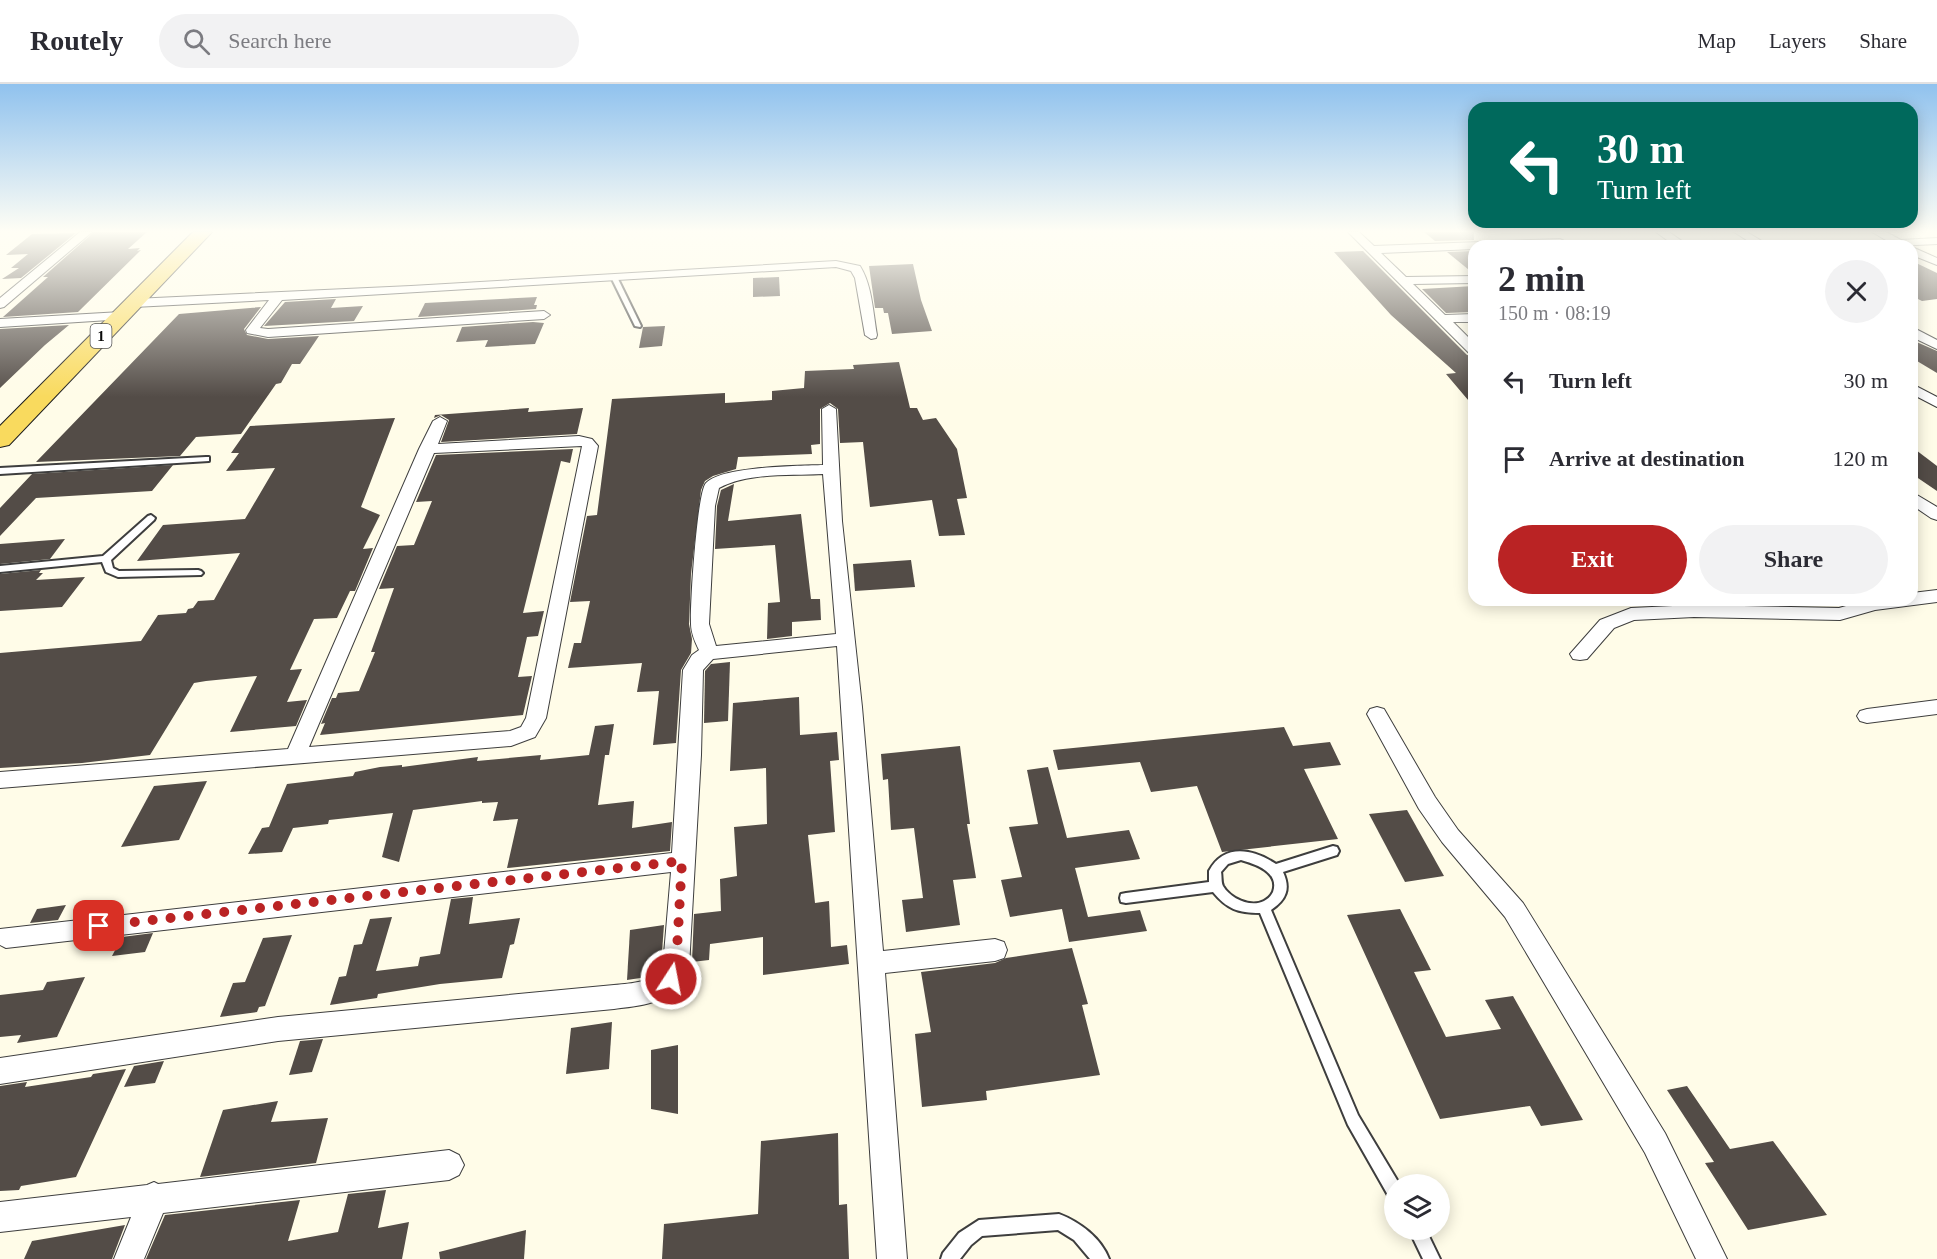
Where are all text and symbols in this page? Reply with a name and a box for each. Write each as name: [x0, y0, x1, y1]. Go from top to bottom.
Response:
search box: [159, 14, 579, 68]
text: Routely: [30, 25, 123, 56]
icon: search: [180, 25, 213, 58]
text: Search here: [228, 28, 332, 53]
text: Map: [1698, 29, 1736, 53]
text: Layers: [1769, 29, 1826, 53]
text: Share: [1859, 29, 1907, 53]
icon: left: [1498, 126, 1576, 204]
text: 30 m: [1597, 126, 1685, 172]
text: Turn left: [1597, 175, 1691, 205]
text: 2 min: [1498, 259, 1585, 299]
button: close: [1825, 260, 1888, 323]
text: 150 m · 08:19: [1498, 302, 1611, 324]
road number: 1: [90, 324, 112, 348]
icon: left: [1498, 365, 1531, 398]
text: Turn left: [1549, 368, 1632, 393]
text: 30 m: [1843, 368, 1888, 393]
icon: arrive: [1498, 443, 1531, 476]
text: Arrive at destination: [1549, 446, 1745, 471]
text: 120 m: [1832, 446, 1888, 471]
button: Exit: [1498, 525, 1687, 594]
button: Share: [1699, 525, 1888, 594]
pin: [73, 900, 124, 951]
icon: arrive: [82, 909, 115, 942]
position arrow: [639, 947, 703, 1011]
map controls: [1384, 1174, 1450, 1240]
button: layers: [1384, 1174, 1450, 1240]

